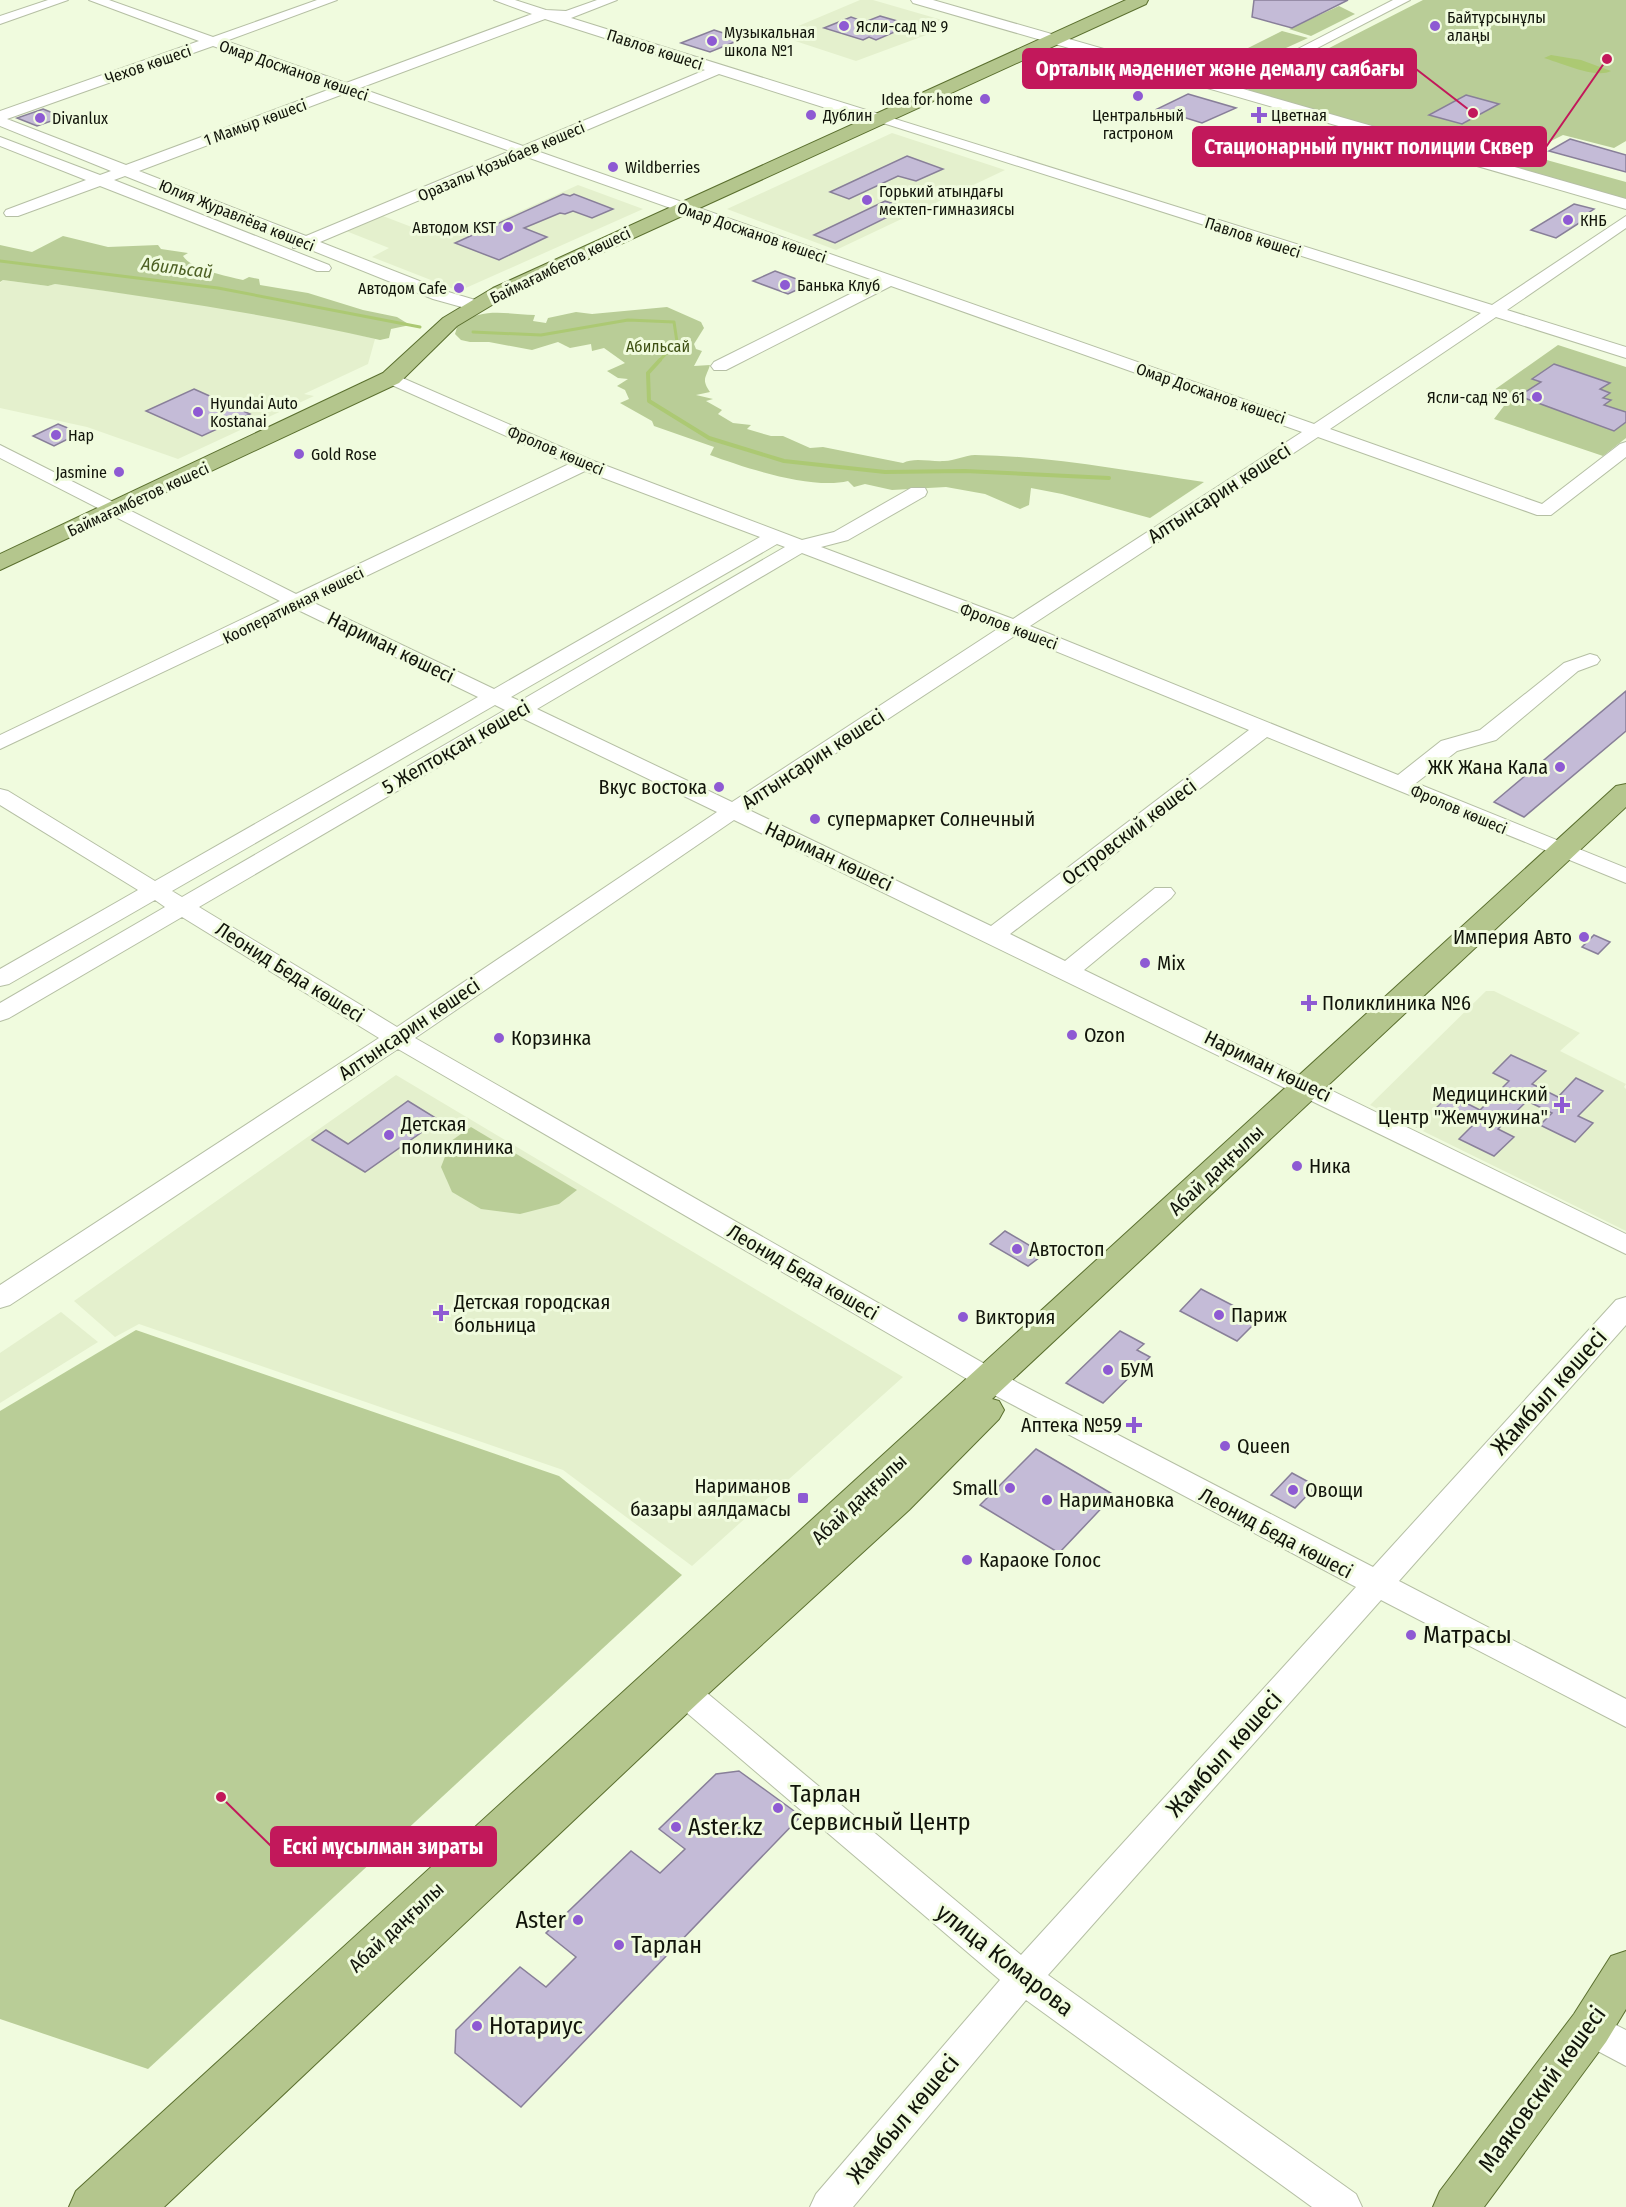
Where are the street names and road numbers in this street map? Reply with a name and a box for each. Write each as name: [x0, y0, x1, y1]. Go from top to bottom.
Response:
street label: Павлов көшесі: [604, 25, 705, 74]
street label: Омар Досжанов көшесі: [217, 36, 371, 105]
street label: Чехов көшесі: [103, 41, 194, 88]
street label: 1 Мамыр көшесі: [201, 95, 309, 150]
street label: Оразалы Қозыбаев көшесі: [415, 118, 588, 205]
street label: Юлия Журавлёва көшесі: [156, 176, 317, 255]
street label: Омар Досжанов көшесі: [675, 198, 829, 267]
street label: Павлов көшесі: [1202, 213, 1303, 262]
street label: Баймағамбетов көшесі: [487, 223, 634, 308]
street label: Омар Досжанов көшесі: [1134, 359, 1288, 428]
street label: Фролов көшесі: [505, 422, 607, 479]
street label: Алтынсарин көшесі: [1143, 438, 1295, 548]
street label: Баймағамбетов көшесі: [64, 458, 212, 541]
street label: Кооперативная көшесі: [220, 563, 367, 648]
street label: Фролов көшесі: [957, 599, 1060, 654]
street label: Нариман көшесі: [324, 606, 458, 688]
street label: 5 Желтоқсан көшесі: [378, 695, 534, 799]
street label: Алтынсарин көшесі: [737, 704, 889, 814]
street label: Островский көшесі: [1057, 774, 1201, 890]
street label: Фролов көшесі: [1408, 781, 1510, 838]
street label: Нариман көшесі: [761, 816, 897, 896]
street label: Леонид Беда көшесі: [211, 917, 369, 1027]
street label: Алтынсарин көшесі: [334, 973, 484, 1085]
street label: Нариман көшесі: [1201, 1025, 1335, 1107]
street label: Абай даңғылы: [1163, 1120, 1269, 1220]
street label: Леонид Беда көшесі: [723, 1219, 883, 1325]
street label: Жамбыл көшесі: [1485, 1323, 1613, 1461]
street label: Абай даңғылы: [806, 1449, 912, 1549]
street label: Леонид Беда көшесі: [1195, 1482, 1357, 1584]
street label: Жамбыл көшесі: [1160, 1685, 1288, 1823]
street label: Абай даңғылы: [343, 1877, 449, 1977]
street label: улица Комарова: [931, 1898, 1079, 2022]
street label: Маяковский көшесі: [1472, 2001, 1612, 2177]
street label: Жамбыл көшесі: [841, 2049, 965, 2189]

